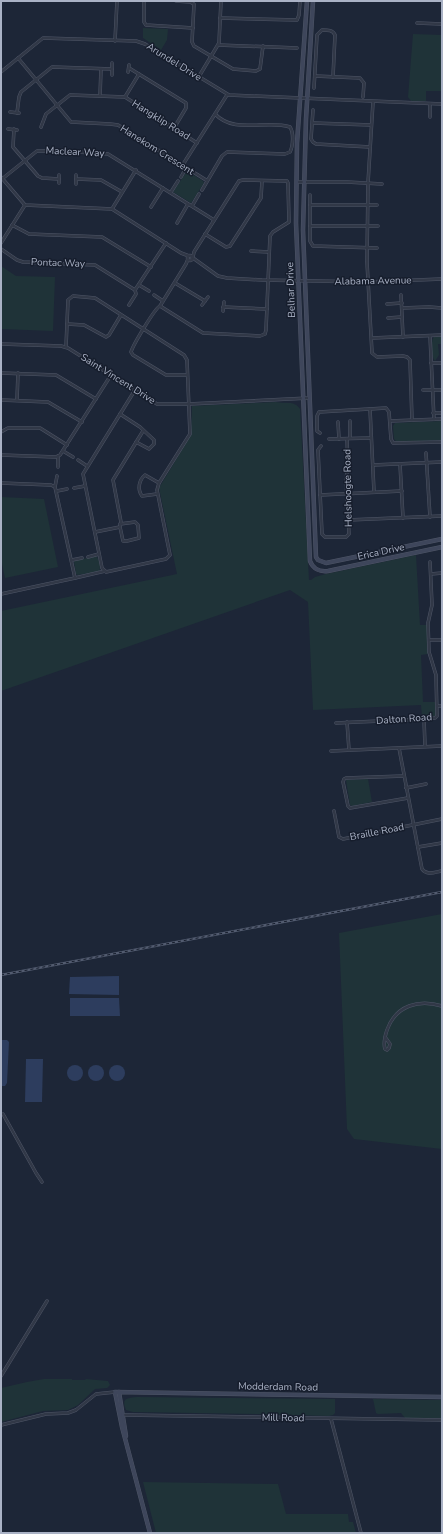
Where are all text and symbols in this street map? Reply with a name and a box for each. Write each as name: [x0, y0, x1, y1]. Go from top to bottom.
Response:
street label: Arundel Drive: [144, 39, 204, 85]
street label: Hangklip Road: [129, 96, 193, 144]
street label: Hanekom Crescent: [117, 122, 197, 179]
street label: Maclear Way: [45, 143, 106, 161]
street label: Pontac Way: [31, 255, 86, 271]
street label: Belhar Drive: [283, 262, 299, 318]
street label: Alabama Avenue: [334, 273, 412, 289]
street label: Saint Vincent Drive: [78, 350, 158, 408]
street label: Helshoogte Road: [340, 449, 356, 527]
street label: Erica Drive: [356, 540, 406, 564]
street label: Dalton Road: [376, 710, 433, 728]
street label: Braille Road: [349, 820, 405, 844]
street label: Modderdam Road: [238, 1379, 318, 1395]
street label: Mill Road: [262, 1411, 305, 1425]

